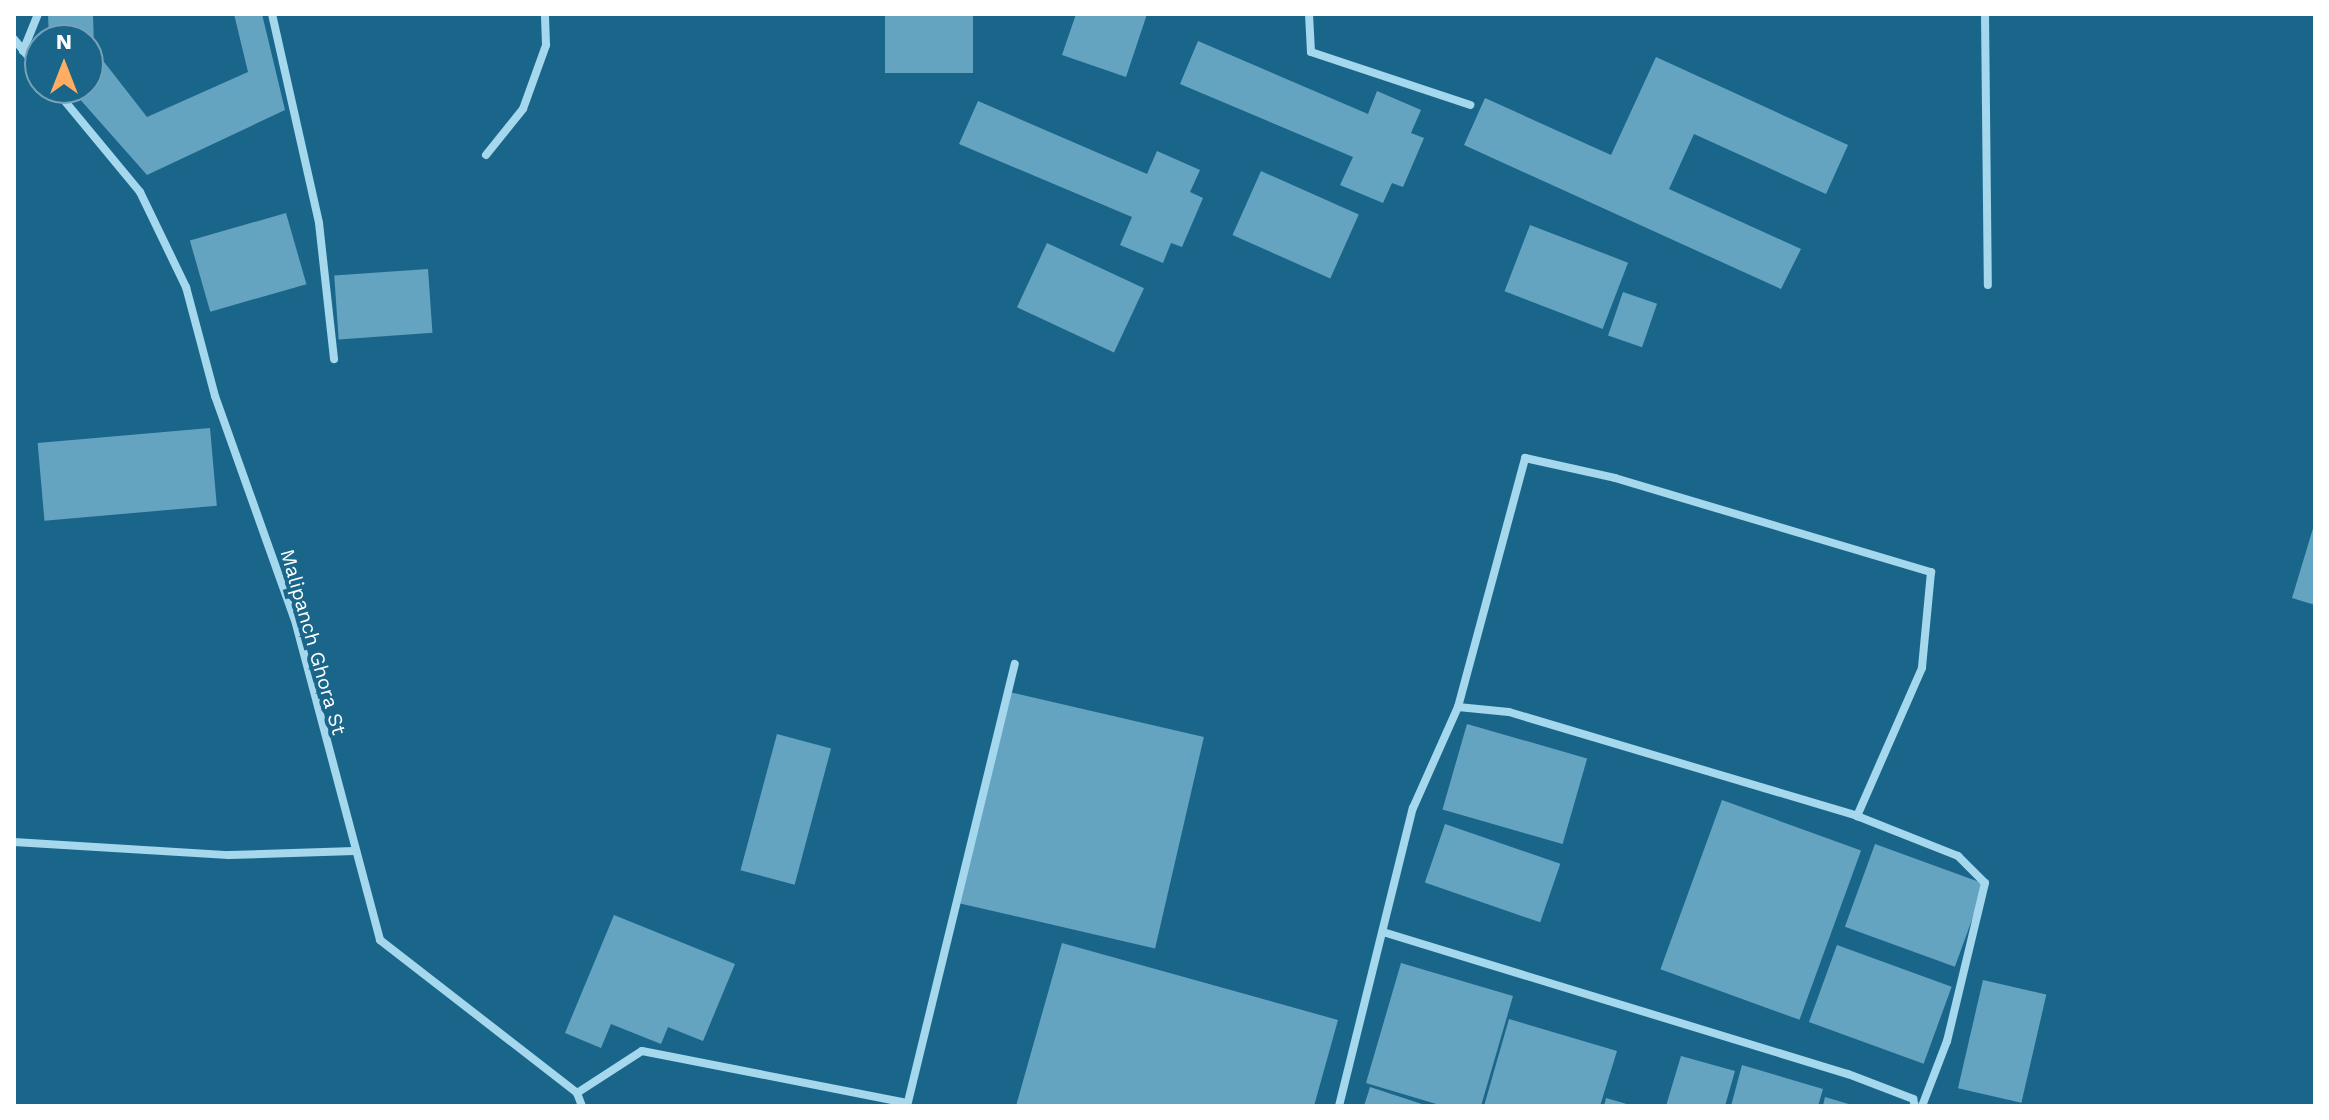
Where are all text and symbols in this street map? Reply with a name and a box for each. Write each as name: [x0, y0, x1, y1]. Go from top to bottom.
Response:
north arrow: [24, 24, 104, 104]
text: N: [56, 29, 72, 54]
street label: Malipanch Ghora St: [275, 546, 351, 738]

